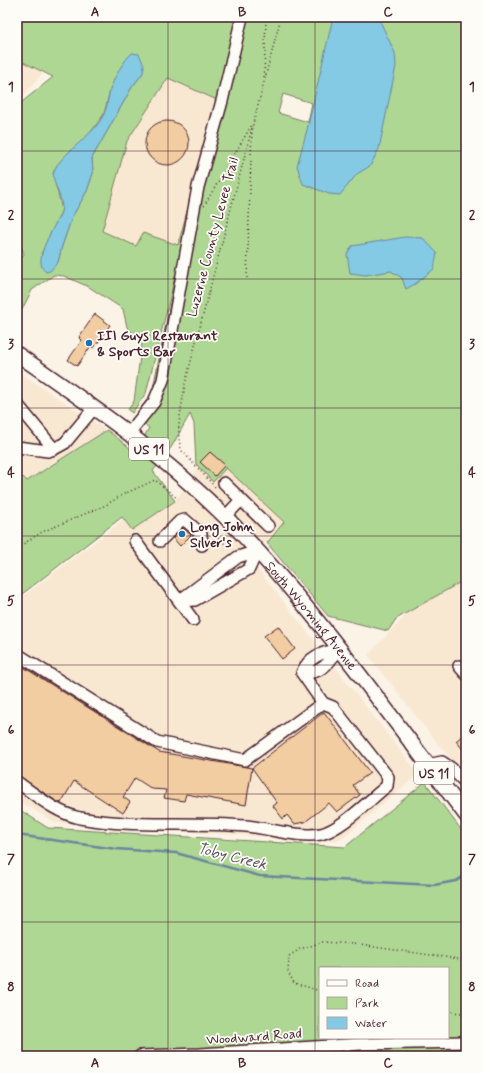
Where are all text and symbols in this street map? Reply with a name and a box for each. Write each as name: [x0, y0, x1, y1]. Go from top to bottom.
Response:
text: A: [91, 4, 99, 21]
text: B: [238, 4, 247, 21]
text: C: [383, 4, 393, 21]
text: 1: [8, 79, 14, 96]
text: 1: [469, 79, 475, 96]
street label: Luzerne County Levee Trail: [183, 155, 243, 319]
text: 2: [8, 207, 15, 224]
text: 2: [469, 207, 476, 224]
place label: III Guys Restaurant & Sports Bar: [97, 327, 218, 361]
text: 3: [8, 336, 14, 353]
text: 3: [469, 336, 475, 353]
marker: III Guys Restaurant & Sports Bar: [84, 338, 94, 348]
road number: US 11: [129, 438, 169, 460]
text: 4: [7, 465, 15, 482]
text: 4: [468, 465, 476, 482]
place label: Long John Silver's: [190, 518, 255, 552]
marker: Long John Silver's: [177, 529, 187, 539]
street label: South Wyoming Avenue: [261, 558, 361, 675]
text: 5: [7, 593, 15, 610]
text: 5: [468, 593, 476, 610]
text: 6: [8, 722, 15, 739]
text: 6: [469, 722, 476, 739]
road number: US 11: [414, 762, 454, 784]
water label: Toby Creek: [195, 839, 269, 875]
text: 7: [7, 851, 15, 868]
text: 7: [468, 851, 476, 868]
legend: [319, 967, 449, 1039]
text: Road: [355, 976, 379, 992]
text: 8: [7, 979, 15, 996]
text: 8: [468, 979, 476, 996]
text: Park: [355, 996, 379, 1012]
text: Water: [355, 1016, 387, 1032]
street label: Woodward Road: [206, 1025, 303, 1049]
text: A: [91, 1055, 99, 1072]
text: B: [238, 1055, 247, 1072]
text: C: [383, 1055, 393, 1072]

